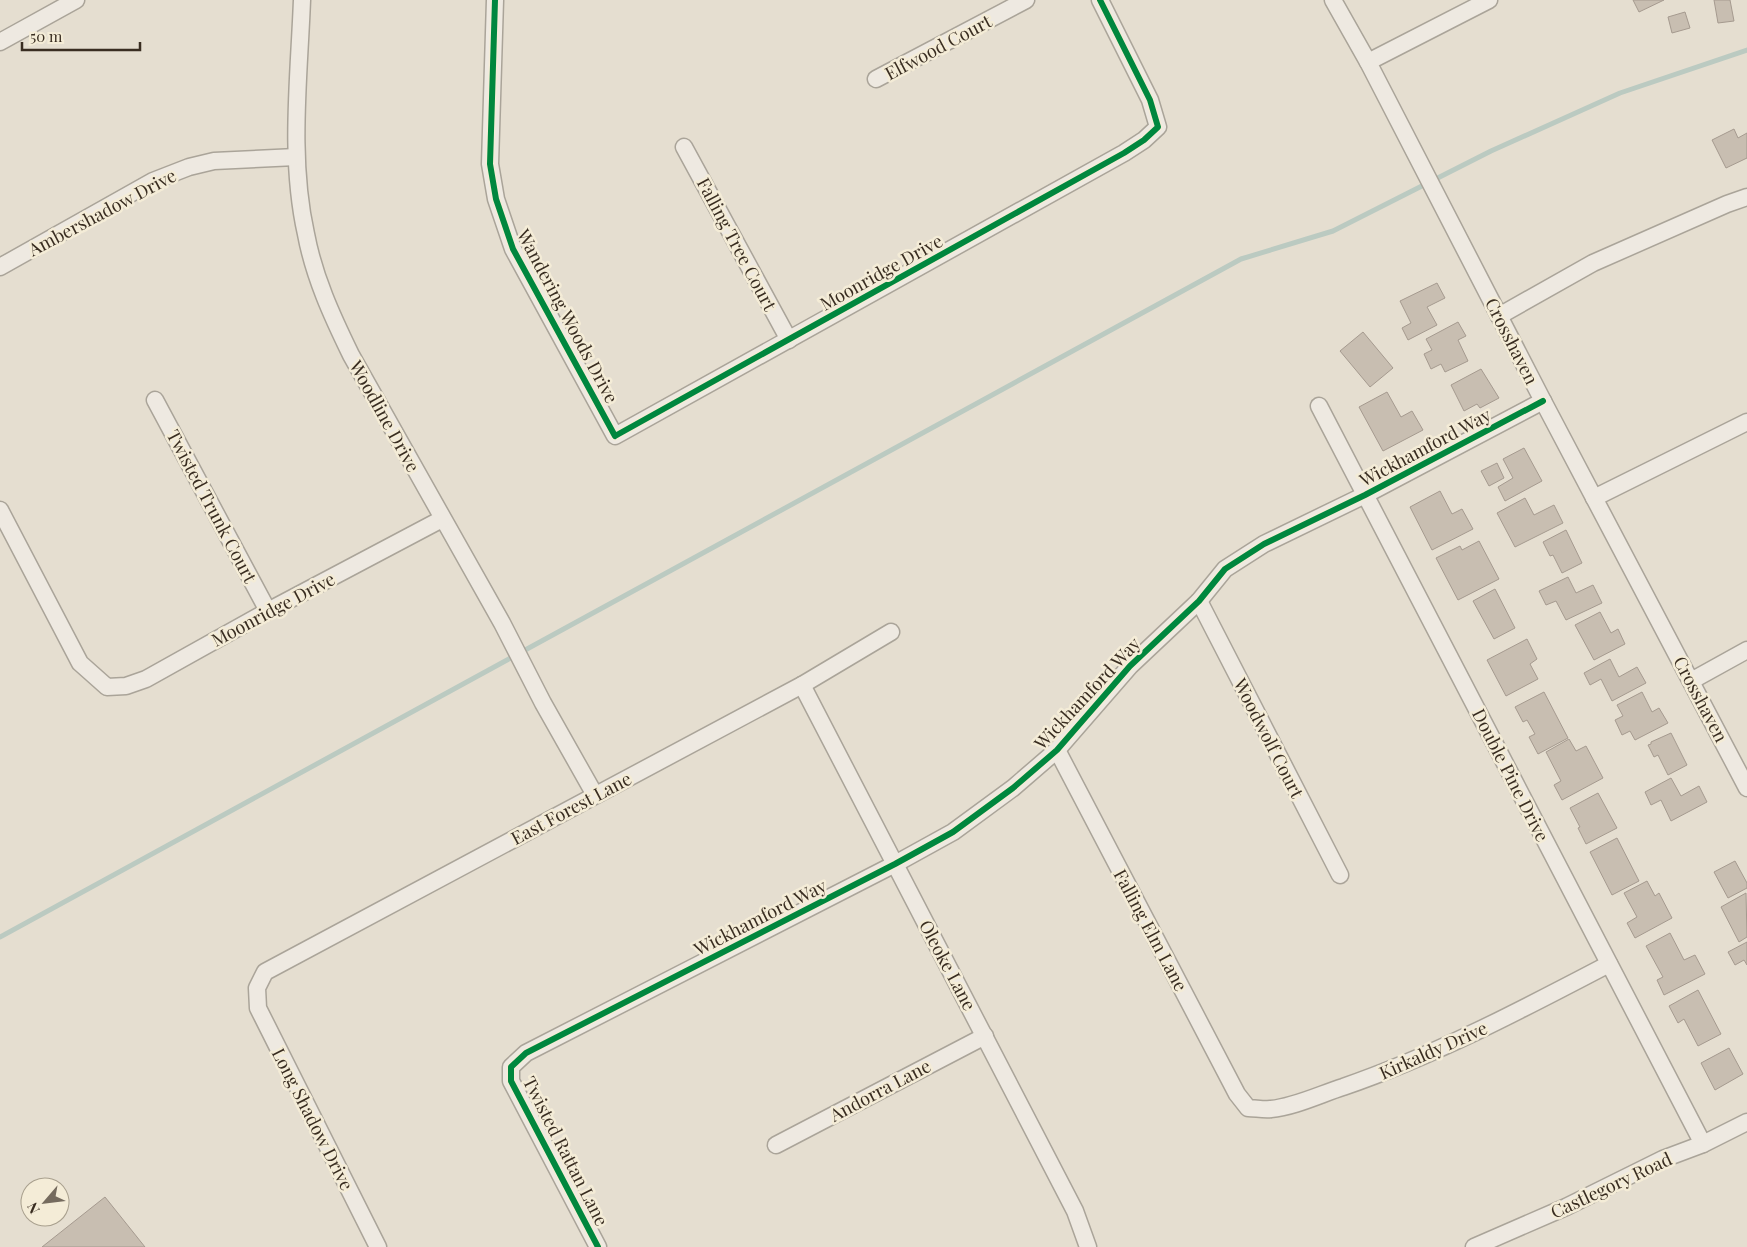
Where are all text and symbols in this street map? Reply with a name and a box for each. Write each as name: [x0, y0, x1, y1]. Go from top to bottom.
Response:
street label: Elfwood Court: [880, 9, 996, 85]
scale bar: [22, 20, 140, 52]
text: 50 m: [30, 26, 63, 46]
street label: Ambershadow Drive: [23, 163, 180, 262]
street label: Falling Tree Court: [692, 173, 782, 315]
street label: Wandering Woods Drive: [511, 224, 624, 407]
street label: Moonridge Drive: [815, 228, 947, 316]
street label: Crosshaven: [1480, 294, 1544, 389]
street label: Woodline Drive: [344, 355, 426, 476]
street label: Wickhamford Way: [1354, 402, 1495, 492]
street label: Twisted Trunk Court: [161, 425, 263, 587]
street label: Moonridge Drive: [207, 566, 339, 652]
street label: Wickhamford Way: [1028, 632, 1145, 755]
street label: Crosshaven: [1668, 652, 1734, 746]
street label: Woodwolf Court: [1228, 673, 1310, 803]
street label: Double Pine Drive: [1467, 704, 1555, 846]
street label: East Forest Lane: [507, 766, 635, 850]
street label: Falling Elm Lane: [1109, 865, 1193, 995]
street label: Wickhamford Way: [689, 873, 830, 961]
street label: Oleoke Lane: [914, 916, 982, 1014]
street label: Kirkaldy Drive: [1375, 1015, 1491, 1085]
street label: Long Shadow Drive: [267, 1044, 359, 1194]
street label: Andorra Lane: [824, 1053, 935, 1127]
street label: Twisted Rattan Lane: [518, 1072, 614, 1230]
street label: Castlegory Road: [1547, 1146, 1676, 1224]
north arrow: [20, 1177, 70, 1227]
text: N: [22, 1199, 44, 1217]

